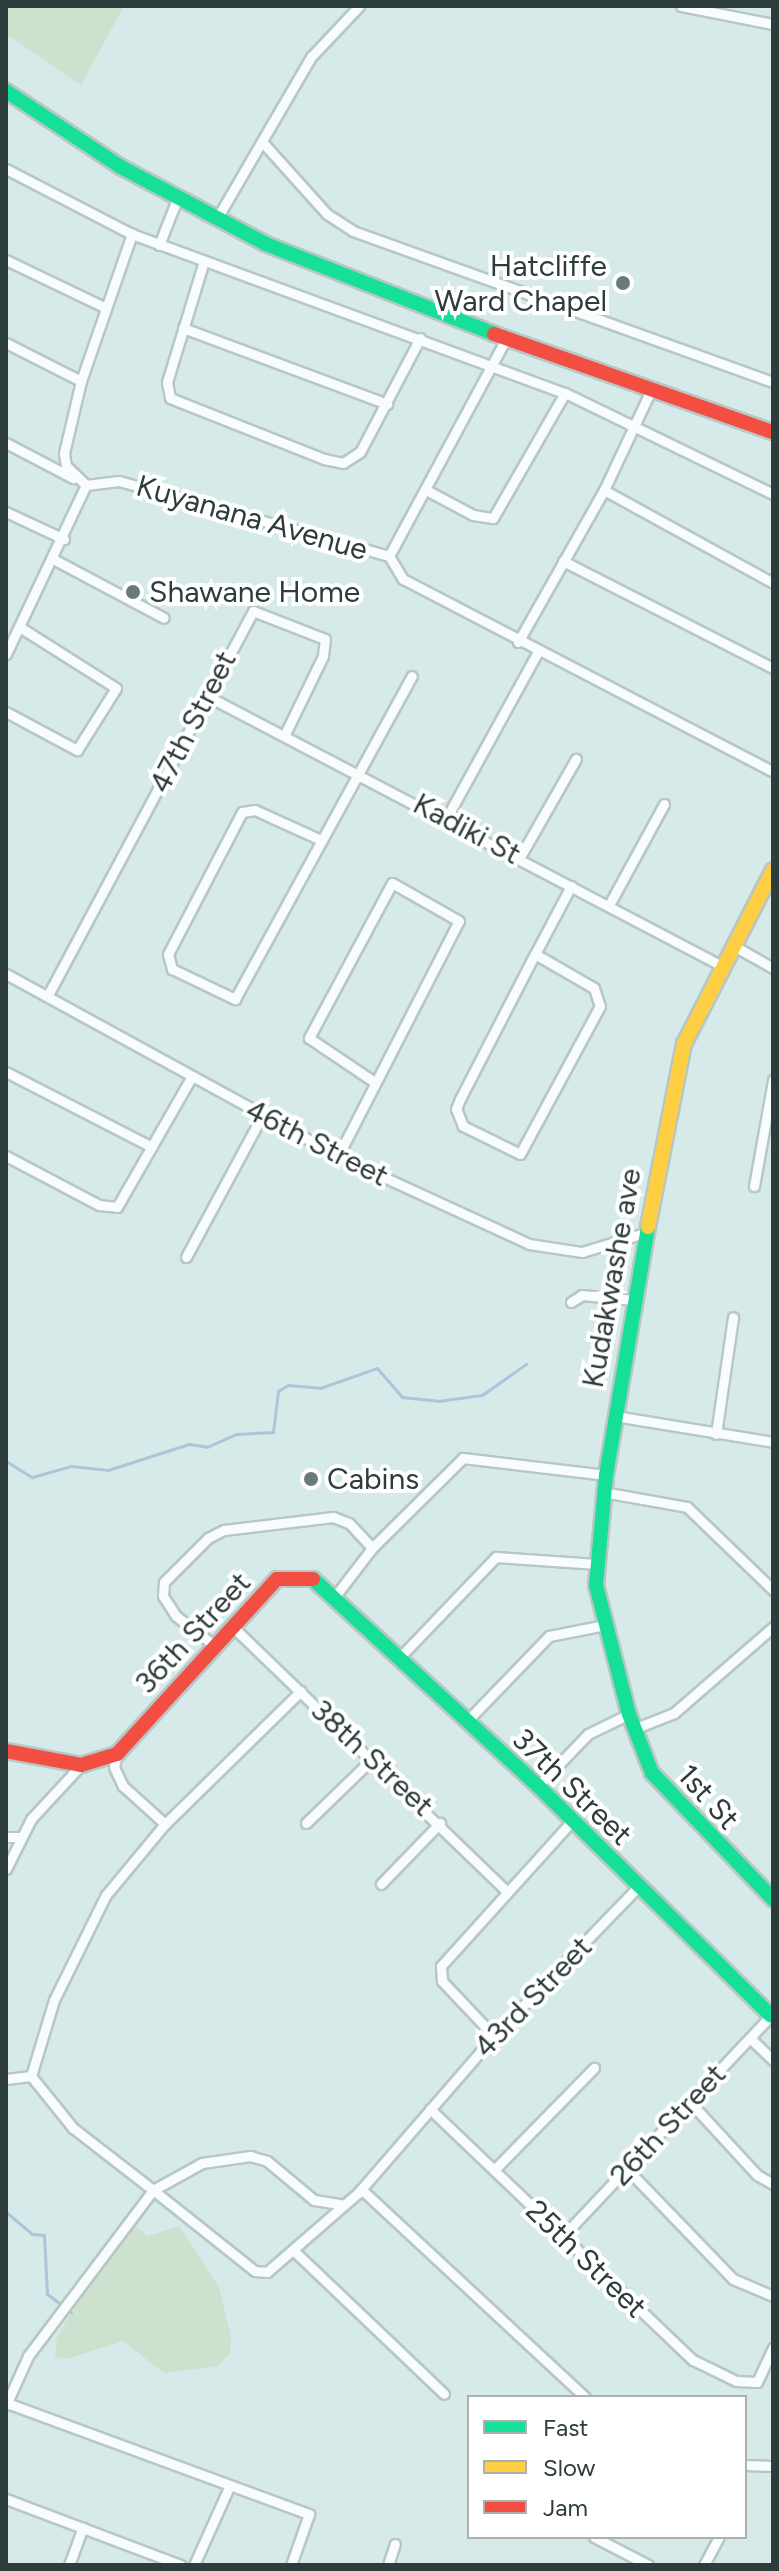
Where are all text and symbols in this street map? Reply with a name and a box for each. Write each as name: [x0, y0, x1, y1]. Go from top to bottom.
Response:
place label: Hatcliffe Ward Chapel: [435, 248, 607, 318]
marker: Hatcliffe Ward Chapel: [614, 274, 632, 292]
street label: Kuyanana Avenue: [132, 468, 372, 568]
place label: Shawane Home: [149, 574, 360, 610]
marker: Shawane Home: [124, 583, 142, 601]
street label: 47th Street: [142, 645, 244, 799]
street label: Kadiki St: [407, 786, 527, 872]
street label: 46th Street: [240, 1092, 394, 1194]
street label: Kudakwashe ave: [575, 1166, 649, 1390]
place label: Cabins: [327, 1461, 419, 1497]
marker: Cabins: [302, 1470, 320, 1488]
street label: 36th Street: [128, 1565, 258, 1701]
street label: 38th Street: [303, 1692, 441, 1824]
street label: 37th Street: [505, 1721, 639, 1853]
street label: 1st St: [670, 1757, 746, 1837]
street label: 43rd Street: [467, 1929, 599, 2065]
street label: 26th Street: [603, 2057, 733, 2193]
street label: 25th Street: [518, 2193, 654, 2325]
legend: [467, 2395, 747, 2539]
text: Fast: [543, 2413, 588, 2442]
text: Slow: [543, 2453, 595, 2482]
text: Jam: [543, 2493, 588, 2522]

